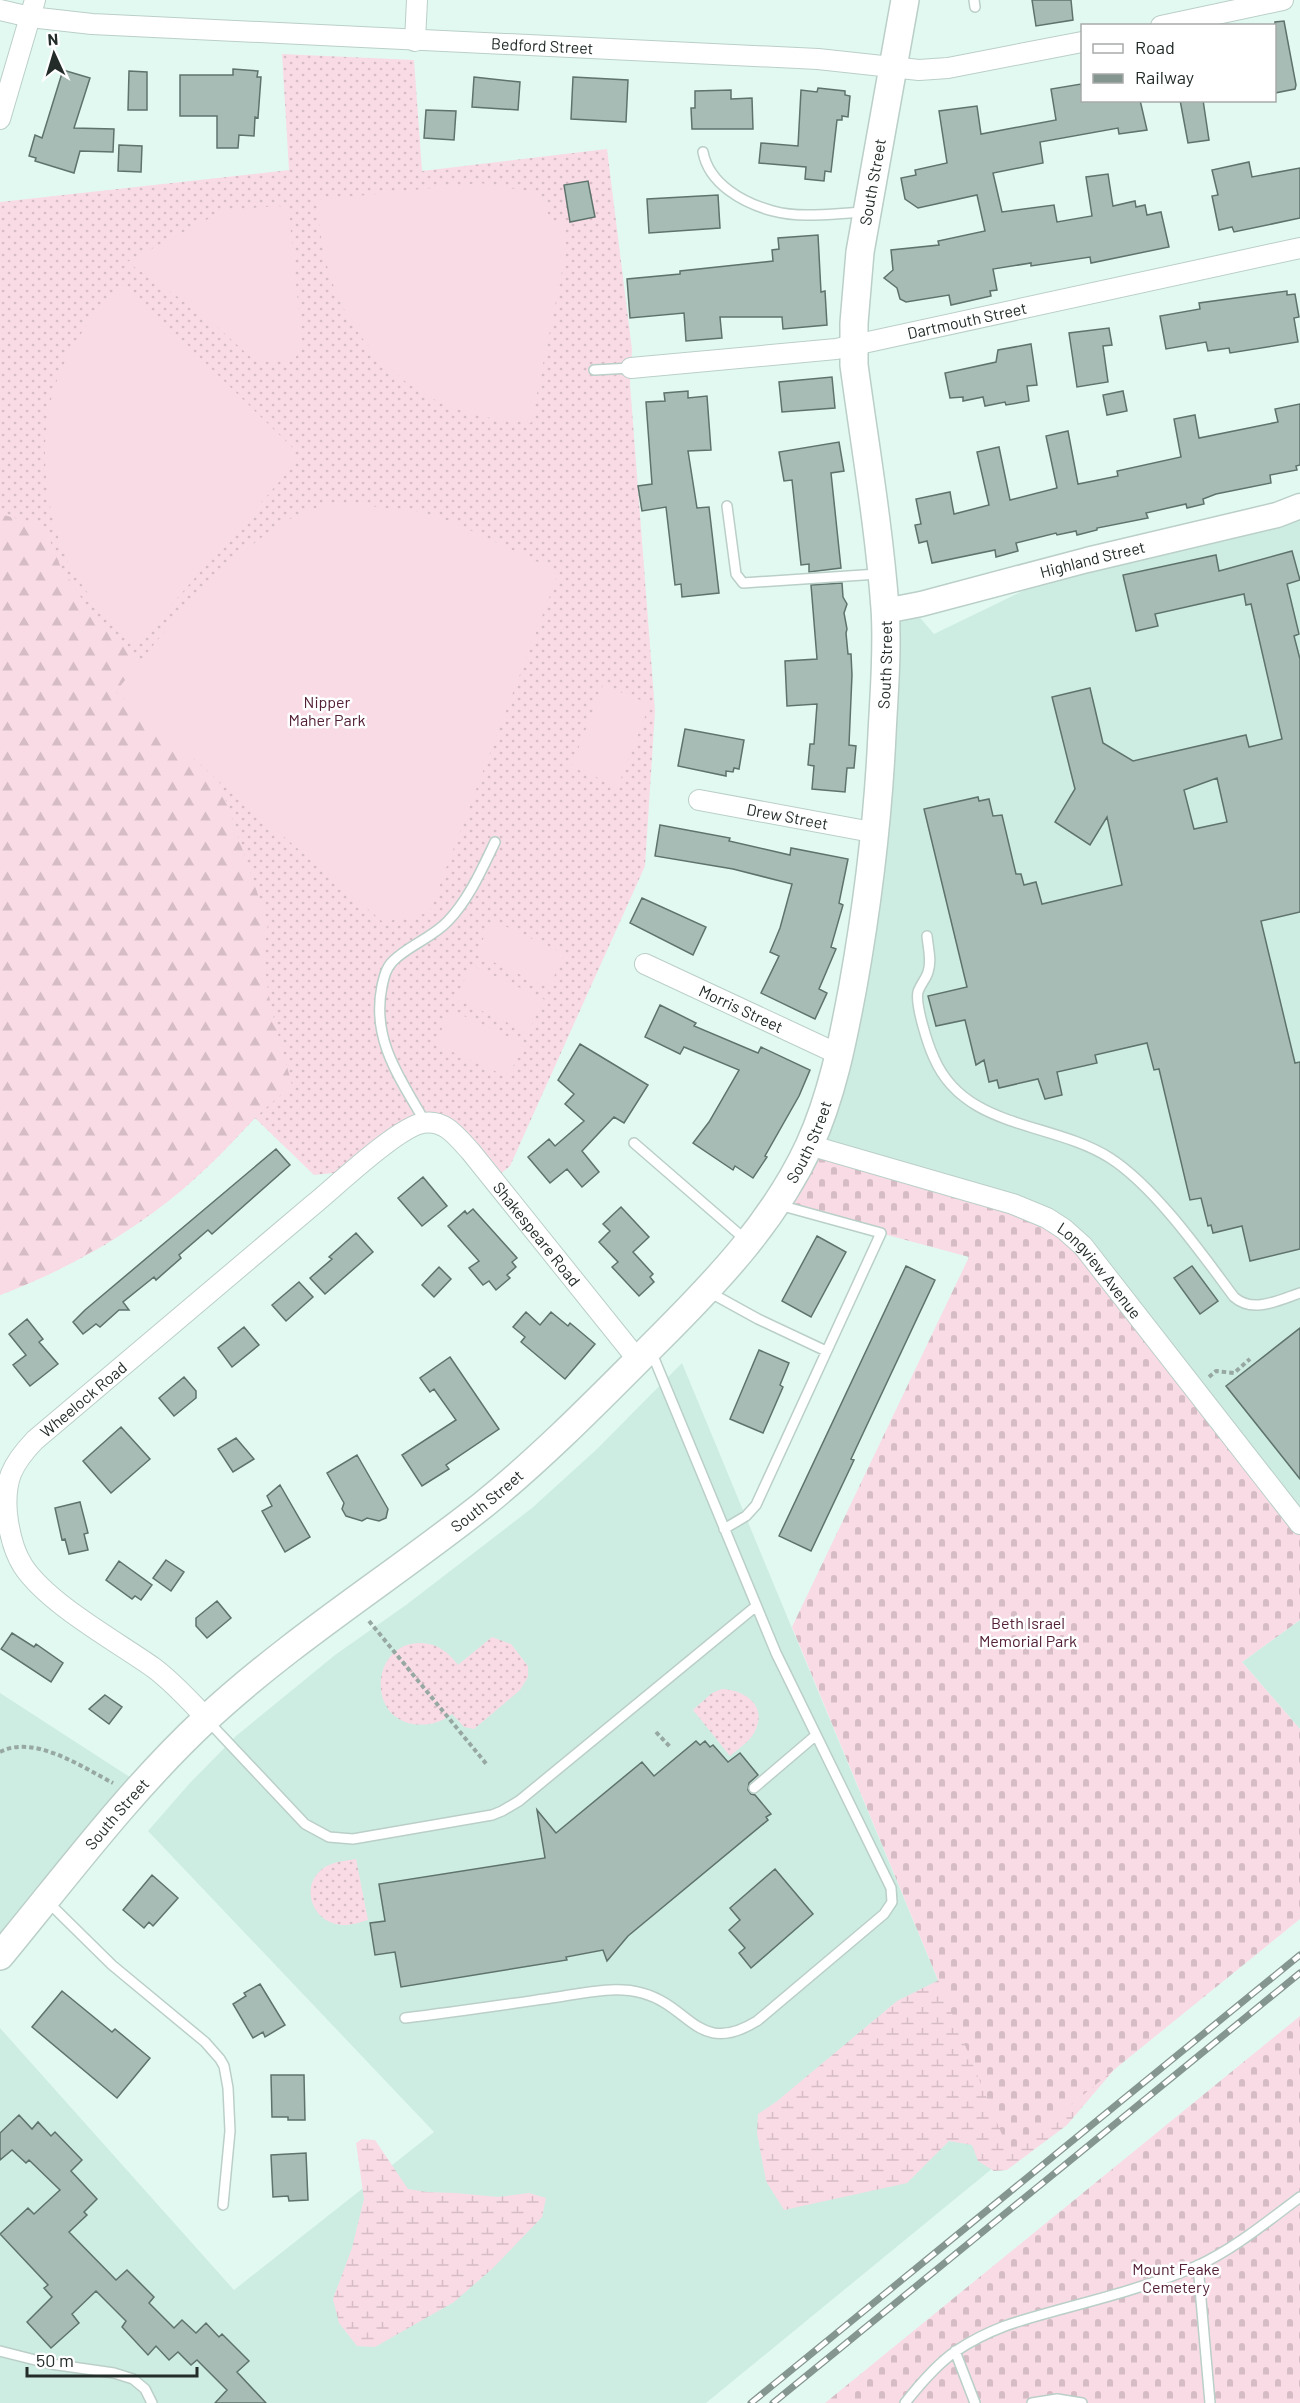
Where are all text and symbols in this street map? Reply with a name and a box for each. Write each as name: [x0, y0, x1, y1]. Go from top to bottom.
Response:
north arrow: [24, 24, 84, 84]
legend: [1081, 24, 1276, 102]
text: N: [47, 29, 59, 48]
street label: Bedford Street: [491, 33, 594, 57]
text: Road: [1135, 36, 1175, 58]
text: Railway: [1135, 66, 1194, 88]
street label: South Street: [855, 137, 889, 227]
street label: Dartmouth Street: [905, 298, 1028, 342]
street label: Highland Street: [1038, 537, 1147, 581]
street label: South Street: [873, 620, 895, 709]
park label: Nipper Maher Park: [288, 692, 366, 729]
street label: Drew Street: [745, 799, 830, 833]
street label: Morris Street: [696, 981, 786, 1036]
street label: South Street: [782, 1098, 835, 1186]
street label: Shakespeare Road: [490, 1178, 585, 1290]
street label: Longview Avenue: [1054, 1218, 1146, 1322]
street label: Wheelock Road: [36, 1357, 130, 1441]
street label: South Street: [447, 1465, 527, 1536]
park label: Beth Israel Memorial Park: [979, 1613, 1077, 1650]
street label: South Street: [81, 1774, 152, 1853]
park label: Mount Feake Cemetery: [1132, 2259, 1220, 2296]
scale bar: [27, 2340, 196, 2378]
text: 50 m: [36, 2349, 74, 2371]

